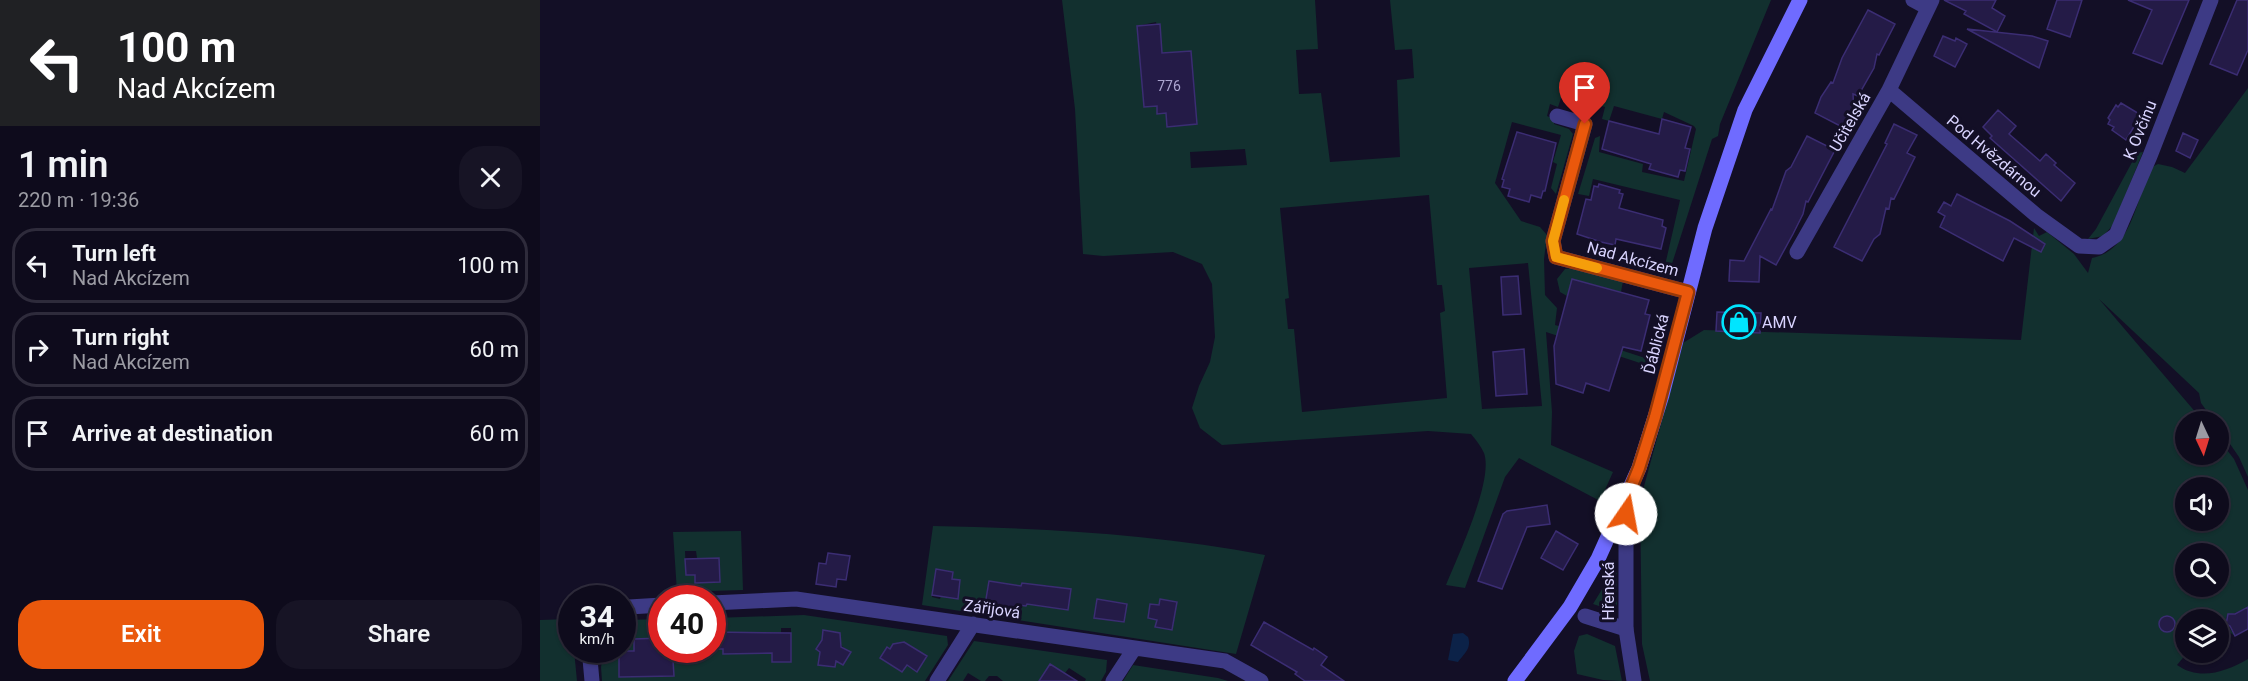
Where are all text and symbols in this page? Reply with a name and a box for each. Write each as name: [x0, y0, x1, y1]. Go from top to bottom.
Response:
text: 100 m: [117, 23, 236, 72]
icon: left: [18, 24, 96, 102]
pin: [1559, 62, 1610, 124]
icon: arrive: [1568, 71, 1601, 104]
text: Nad Akcízem: [117, 73, 276, 105]
house number: 776: [1157, 78, 1181, 94]
street label: Učitelská: [1825, 89, 1875, 155]
street label: K Ovčínu: [2119, 97, 2161, 163]
street label: Pod Hvězdárnou: [1943, 111, 2045, 201]
text: 1 min: [18, 144, 108, 186]
button: close: [459, 146, 522, 209]
text: 220 m · 19:36: [18, 188, 139, 212]
street label: Nad Akcízem: [1585, 238, 1681, 280]
text: Turn left: [72, 241, 156, 266]
icon: left: [21, 249, 54, 282]
text: 100 m: [457, 253, 519, 278]
text: Nad Akcízem: [72, 266, 190, 290]
shop icon: AMV: [1721, 304, 1757, 340]
street label: Ďáblická: [1639, 312, 1673, 376]
place label: AMV: [1762, 313, 1797, 332]
text: Turn right: [72, 325, 169, 350]
icon: right: [21, 333, 54, 366]
text: 60 m: [470, 337, 519, 362]
text: Nad Akcízem: [72, 350, 190, 374]
north arrow: [2175, 411, 2229, 465]
map controls: [2175, 411, 2229, 663]
icon: arrive: [21, 417, 54, 450]
text: Arrive at destination: [72, 421, 273, 446]
text: 60 m: [470, 421, 519, 446]
button: sound: [2175, 477, 2229, 531]
position arrow: [1594, 482, 1658, 546]
button: search: [2175, 543, 2229, 597]
street label: Hřenská: [1599, 561, 1618, 621]
speed limit sign: 40: [648, 585, 726, 663]
street label: Zářijová: [963, 596, 1021, 622]
text: 34: [580, 599, 614, 634]
button: Exit: [18, 600, 264, 669]
button: Share: [276, 600, 522, 669]
button: layers: [2175, 609, 2229, 663]
text: km/h: [579, 630, 615, 648]

